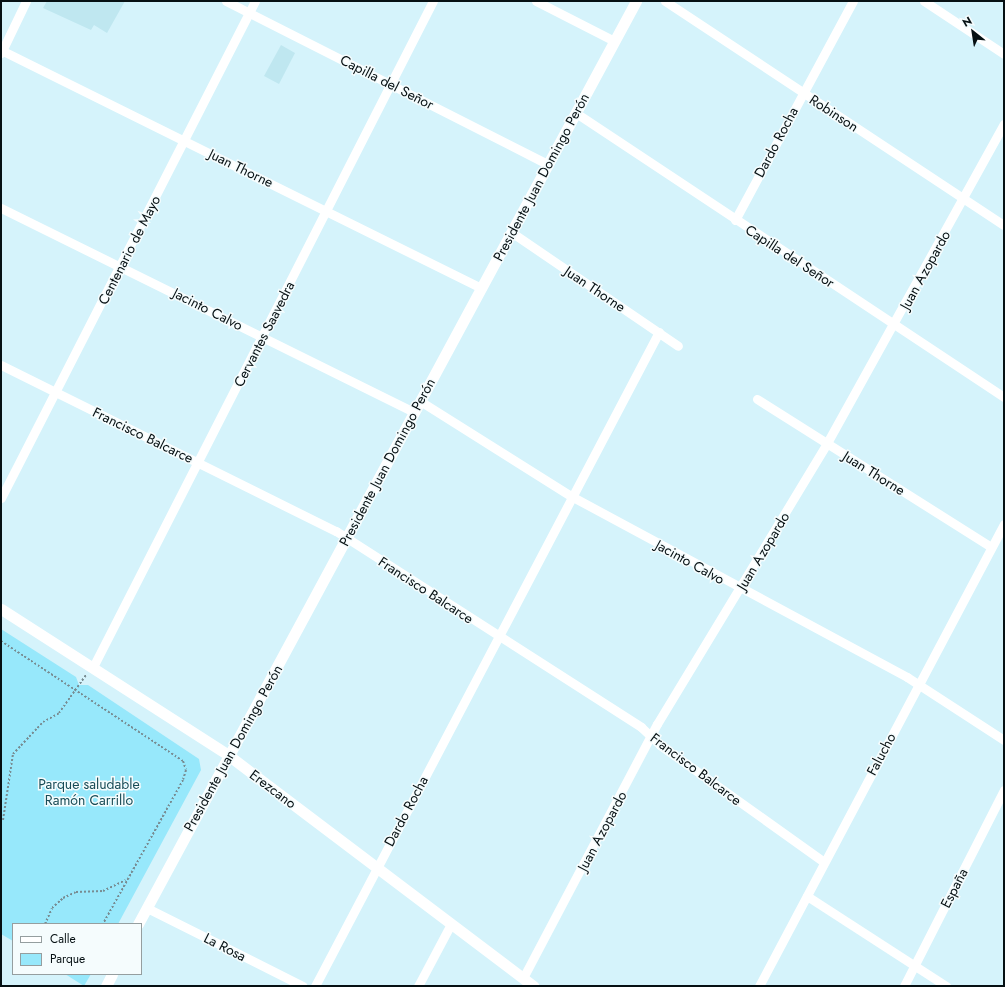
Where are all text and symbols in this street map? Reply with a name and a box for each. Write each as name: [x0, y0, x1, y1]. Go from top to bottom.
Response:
north arrow: [953, 12, 993, 52]
text: N: [959, 12, 975, 31]
street label: Capilla del Señor: [337, 51, 437, 113]
street label: Presidente Juan Domingo Perón: [490, 90, 592, 264]
street label: Robinson: [806, 91, 862, 135]
street label: Dardo Rocha: [750, 104, 802, 180]
street label: Juan Thorne: [206, 145, 276, 191]
street label: Centenario de Mayo: [94, 193, 164, 307]
street label: Capilla del Señor: [742, 221, 838, 291]
street label: Juan Azopardo: [896, 227, 954, 313]
street label: Juan Thorne: [561, 263, 629, 315]
street label: Cervantes Saavedra: [230, 278, 298, 390]
street label: Jacinto Calvo: [170, 284, 246, 334]
street label: Presidente Juan Domingo Perón: [336, 375, 438, 549]
street label: Francisco Balcarce: [90, 403, 196, 467]
street label: Juan Thorne: [840, 447, 908, 499]
street label: Juan Azopardo: [733, 509, 793, 593]
street label: Jacinto Calvo: [653, 536, 727, 588]
street label: Francisco Balcarce: [375, 553, 477, 627]
street label: Presidente Juan Domingo Perón: [180, 662, 286, 834]
street label: Francisco Balcarce: [647, 729, 745, 809]
street label: Falucho: [863, 730, 899, 778]
street label: Erezcano: [246, 766, 300, 812]
street label: Dardo Rocha: [380, 773, 432, 849]
park label: Parque saludable Ramón Carrillo: [38, 776, 140, 808]
street label: Juan Azopardo: [574, 788, 630, 874]
street label: España: [937, 865, 971, 911]
legend: [12, 923, 142, 975]
street label: La Rosa: [201, 929, 249, 965]
text: Calle: [50, 930, 76, 948]
text: Parque: [50, 950, 85, 968]

